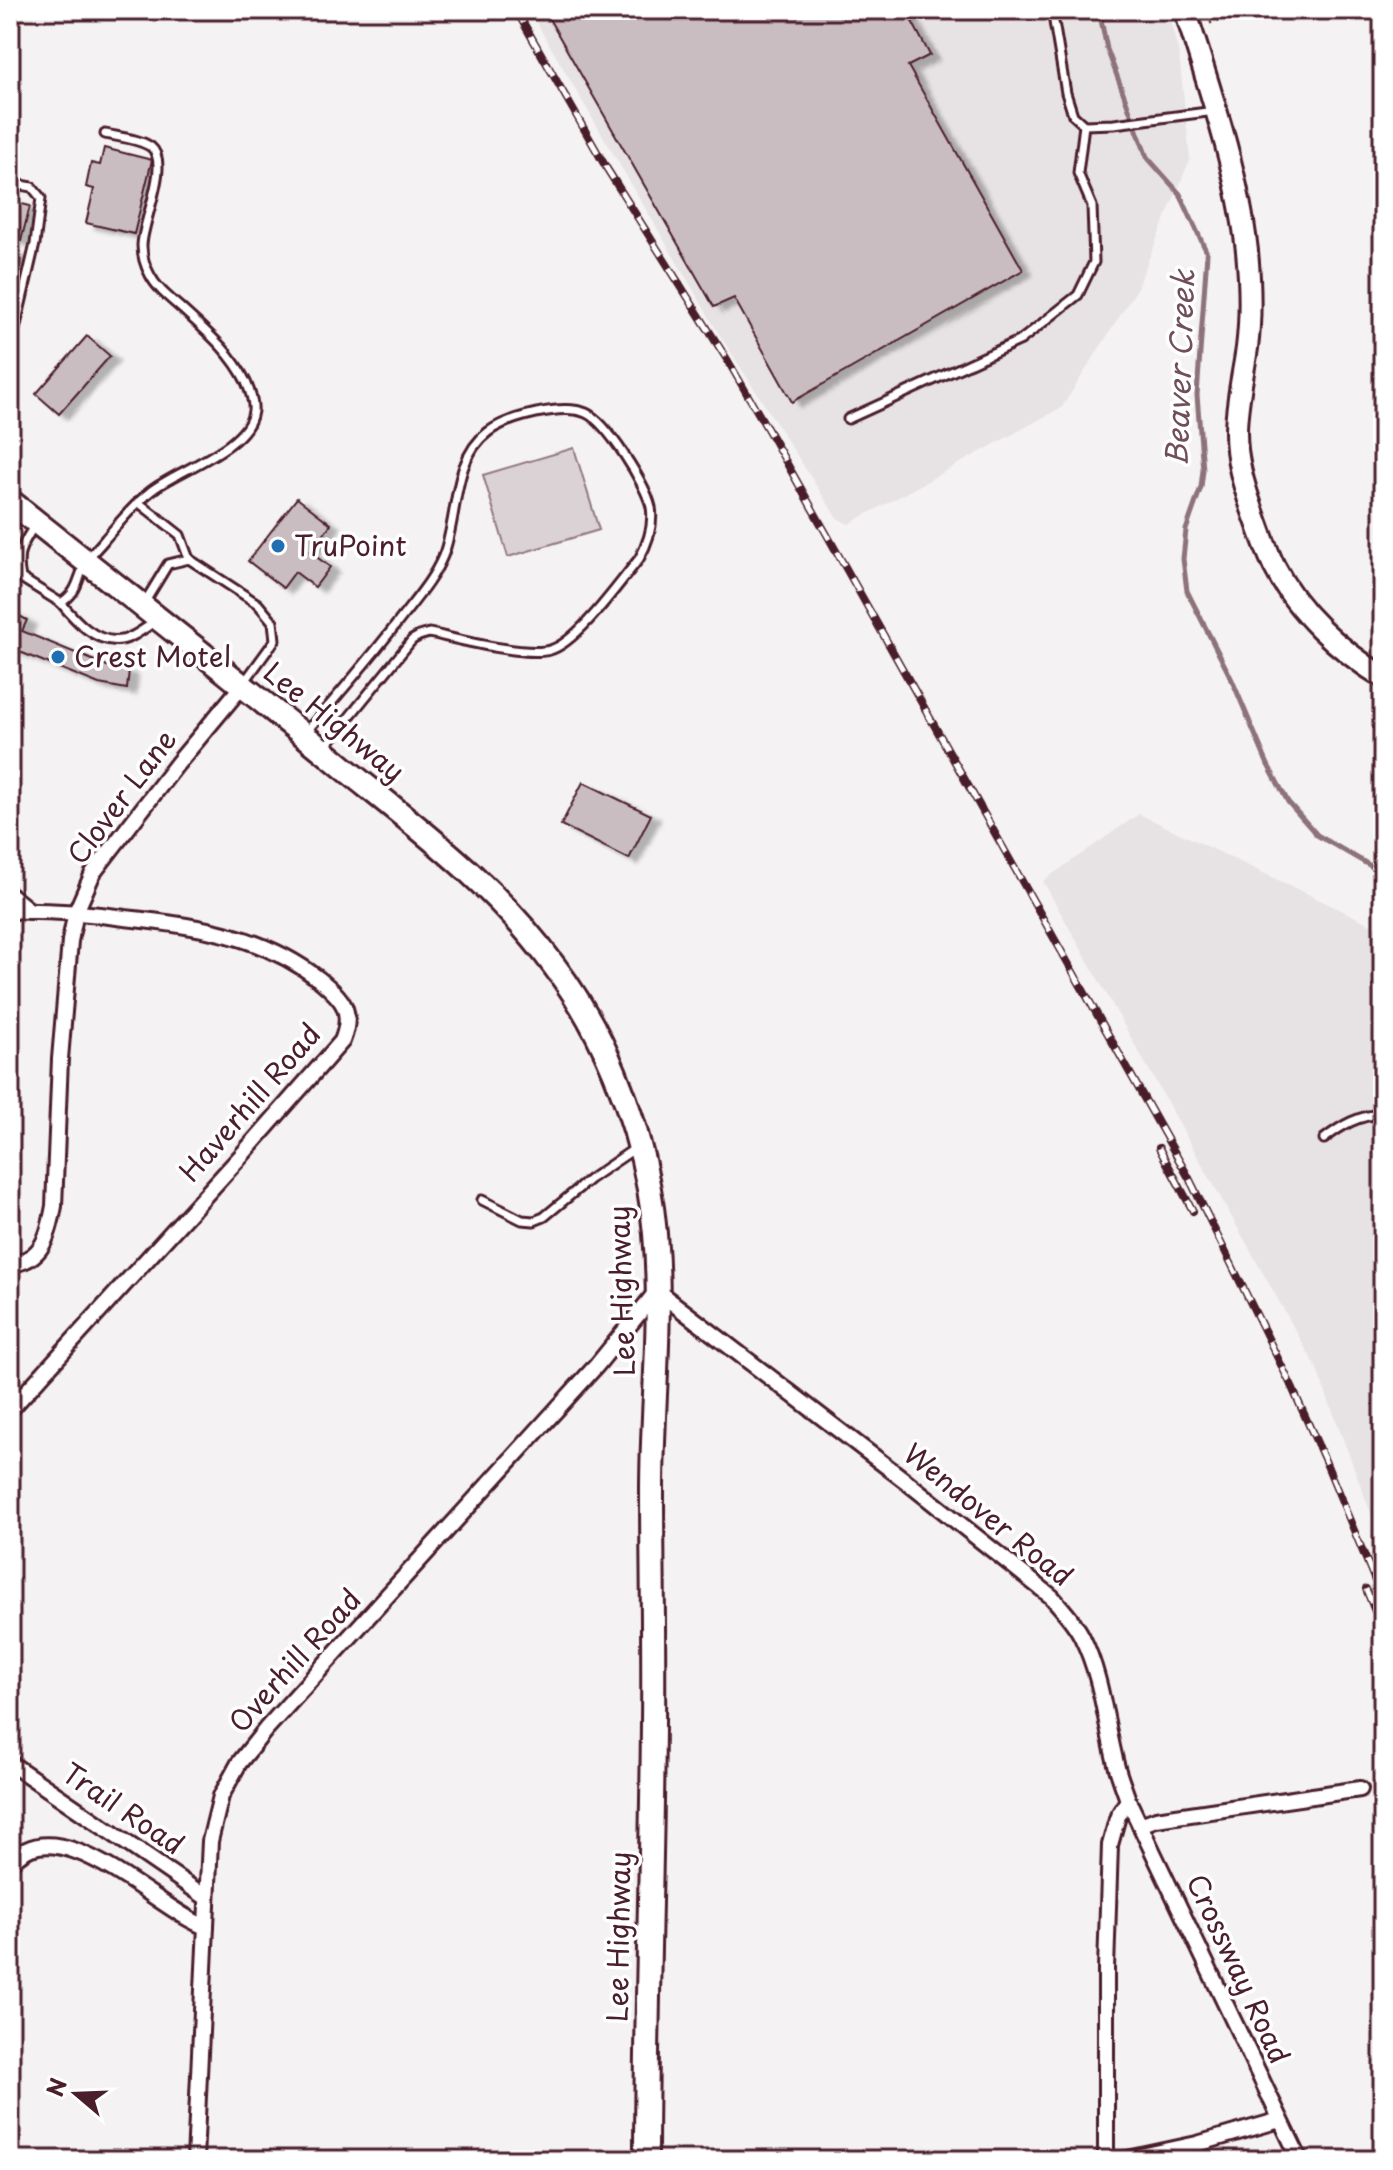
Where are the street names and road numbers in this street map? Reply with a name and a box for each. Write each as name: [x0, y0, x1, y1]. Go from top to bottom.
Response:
street label: Lee Highway: [255, 650, 415, 791]
street label: Clover Lane: [56, 719, 186, 873]
street label: Haverhill Road: [168, 1013, 330, 1191]
street label: Lee Highway: [596, 1205, 645, 1377]
street label: Wendover Road: [895, 1432, 1083, 1596]
street label: Overhill Road: [218, 1579, 370, 1741]
street label: Trail Road: [54, 1751, 194, 1865]
street label: Lee Highway: [595, 1851, 640, 2023]
street label: Crossway Road: [1177, 1866, 1302, 2070]

